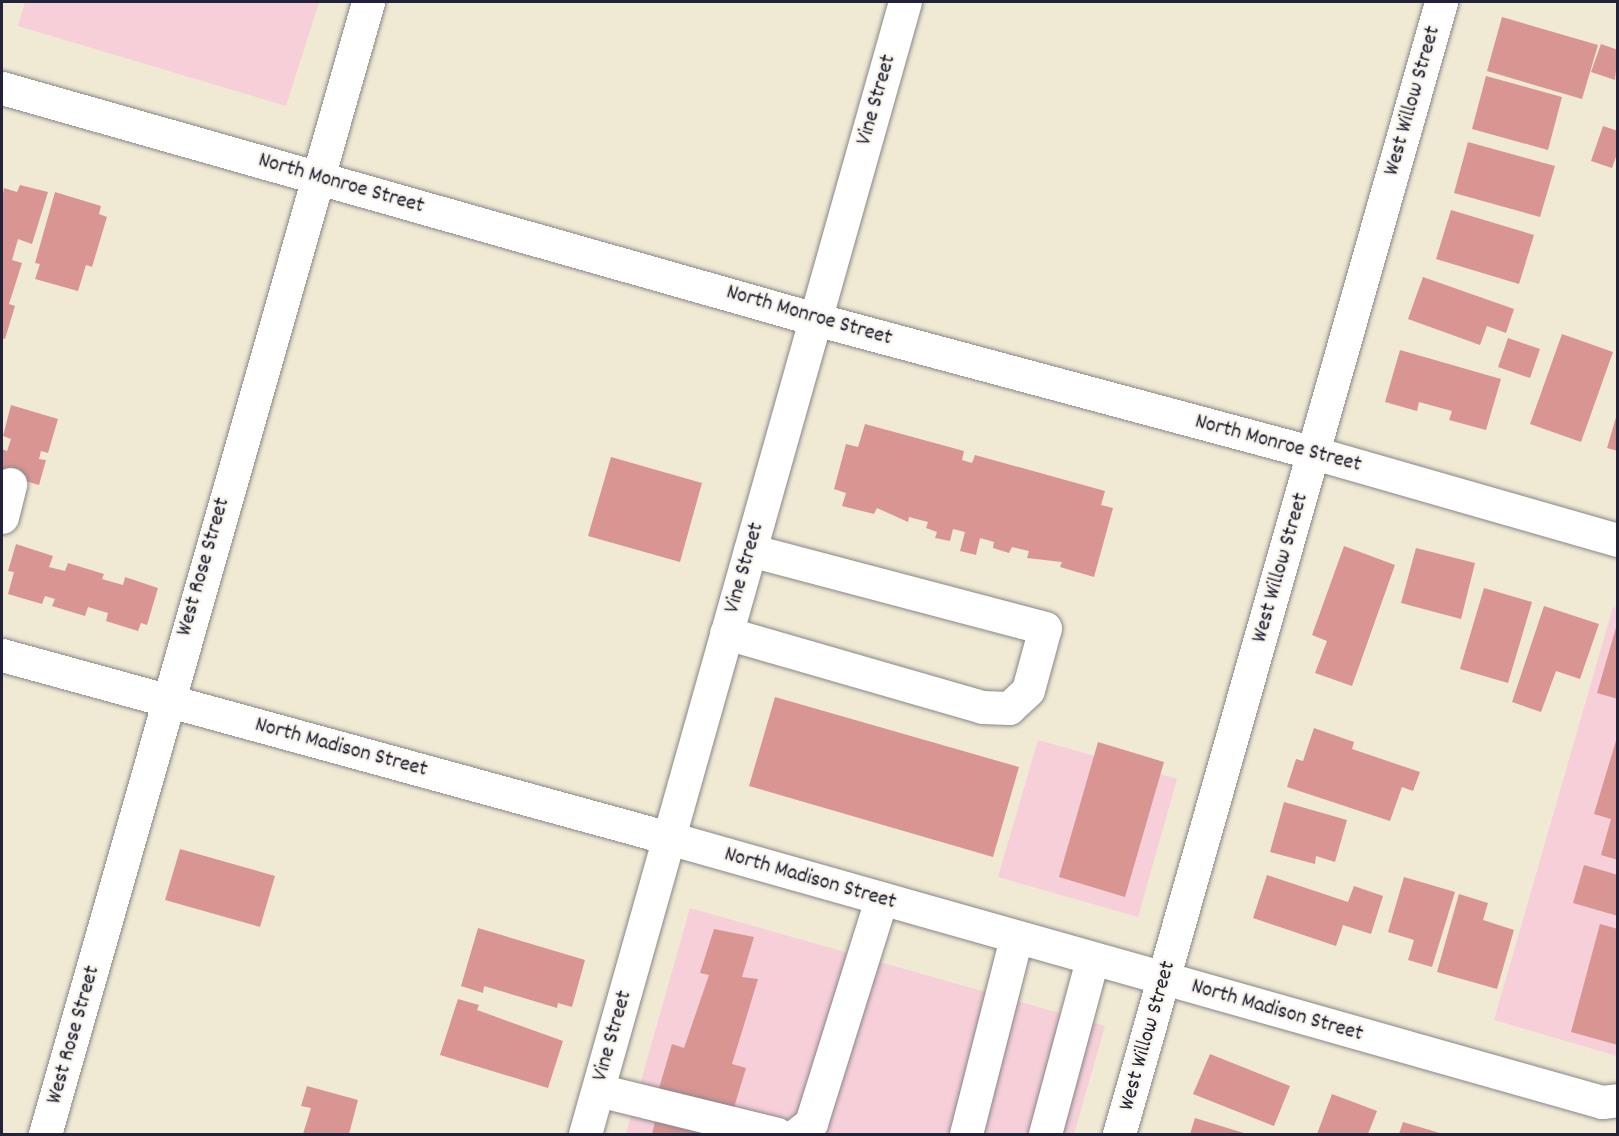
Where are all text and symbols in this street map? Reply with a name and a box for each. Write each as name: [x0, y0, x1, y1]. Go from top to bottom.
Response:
street label: West Willow Street: [1379, 23, 1447, 179]
street label: Vine Street: [852, 52, 902, 148]
street label: North Monroe Street: [255, 148, 427, 220]
street label: North Monroe Street: [723, 280, 895, 352]
street label: North Monroe Street: [1192, 409, 1364, 479]
street label: West Willow Street: [1247, 490, 1315, 646]
street label: West Rose Street: [172, 495, 236, 639]
street label: Vine Street: [720, 520, 770, 616]
street label: North Madison Street: [252, 712, 430, 784]
street label: North Madison Street: [721, 842, 899, 916]
street label: West Willow Street: [1114, 958, 1182, 1114]
street label: West Rose Street: [42, 963, 106, 1107]
street label: North Madison Street: [1188, 974, 1366, 1048]
street label: Vine Street: [588, 988, 638, 1084]

